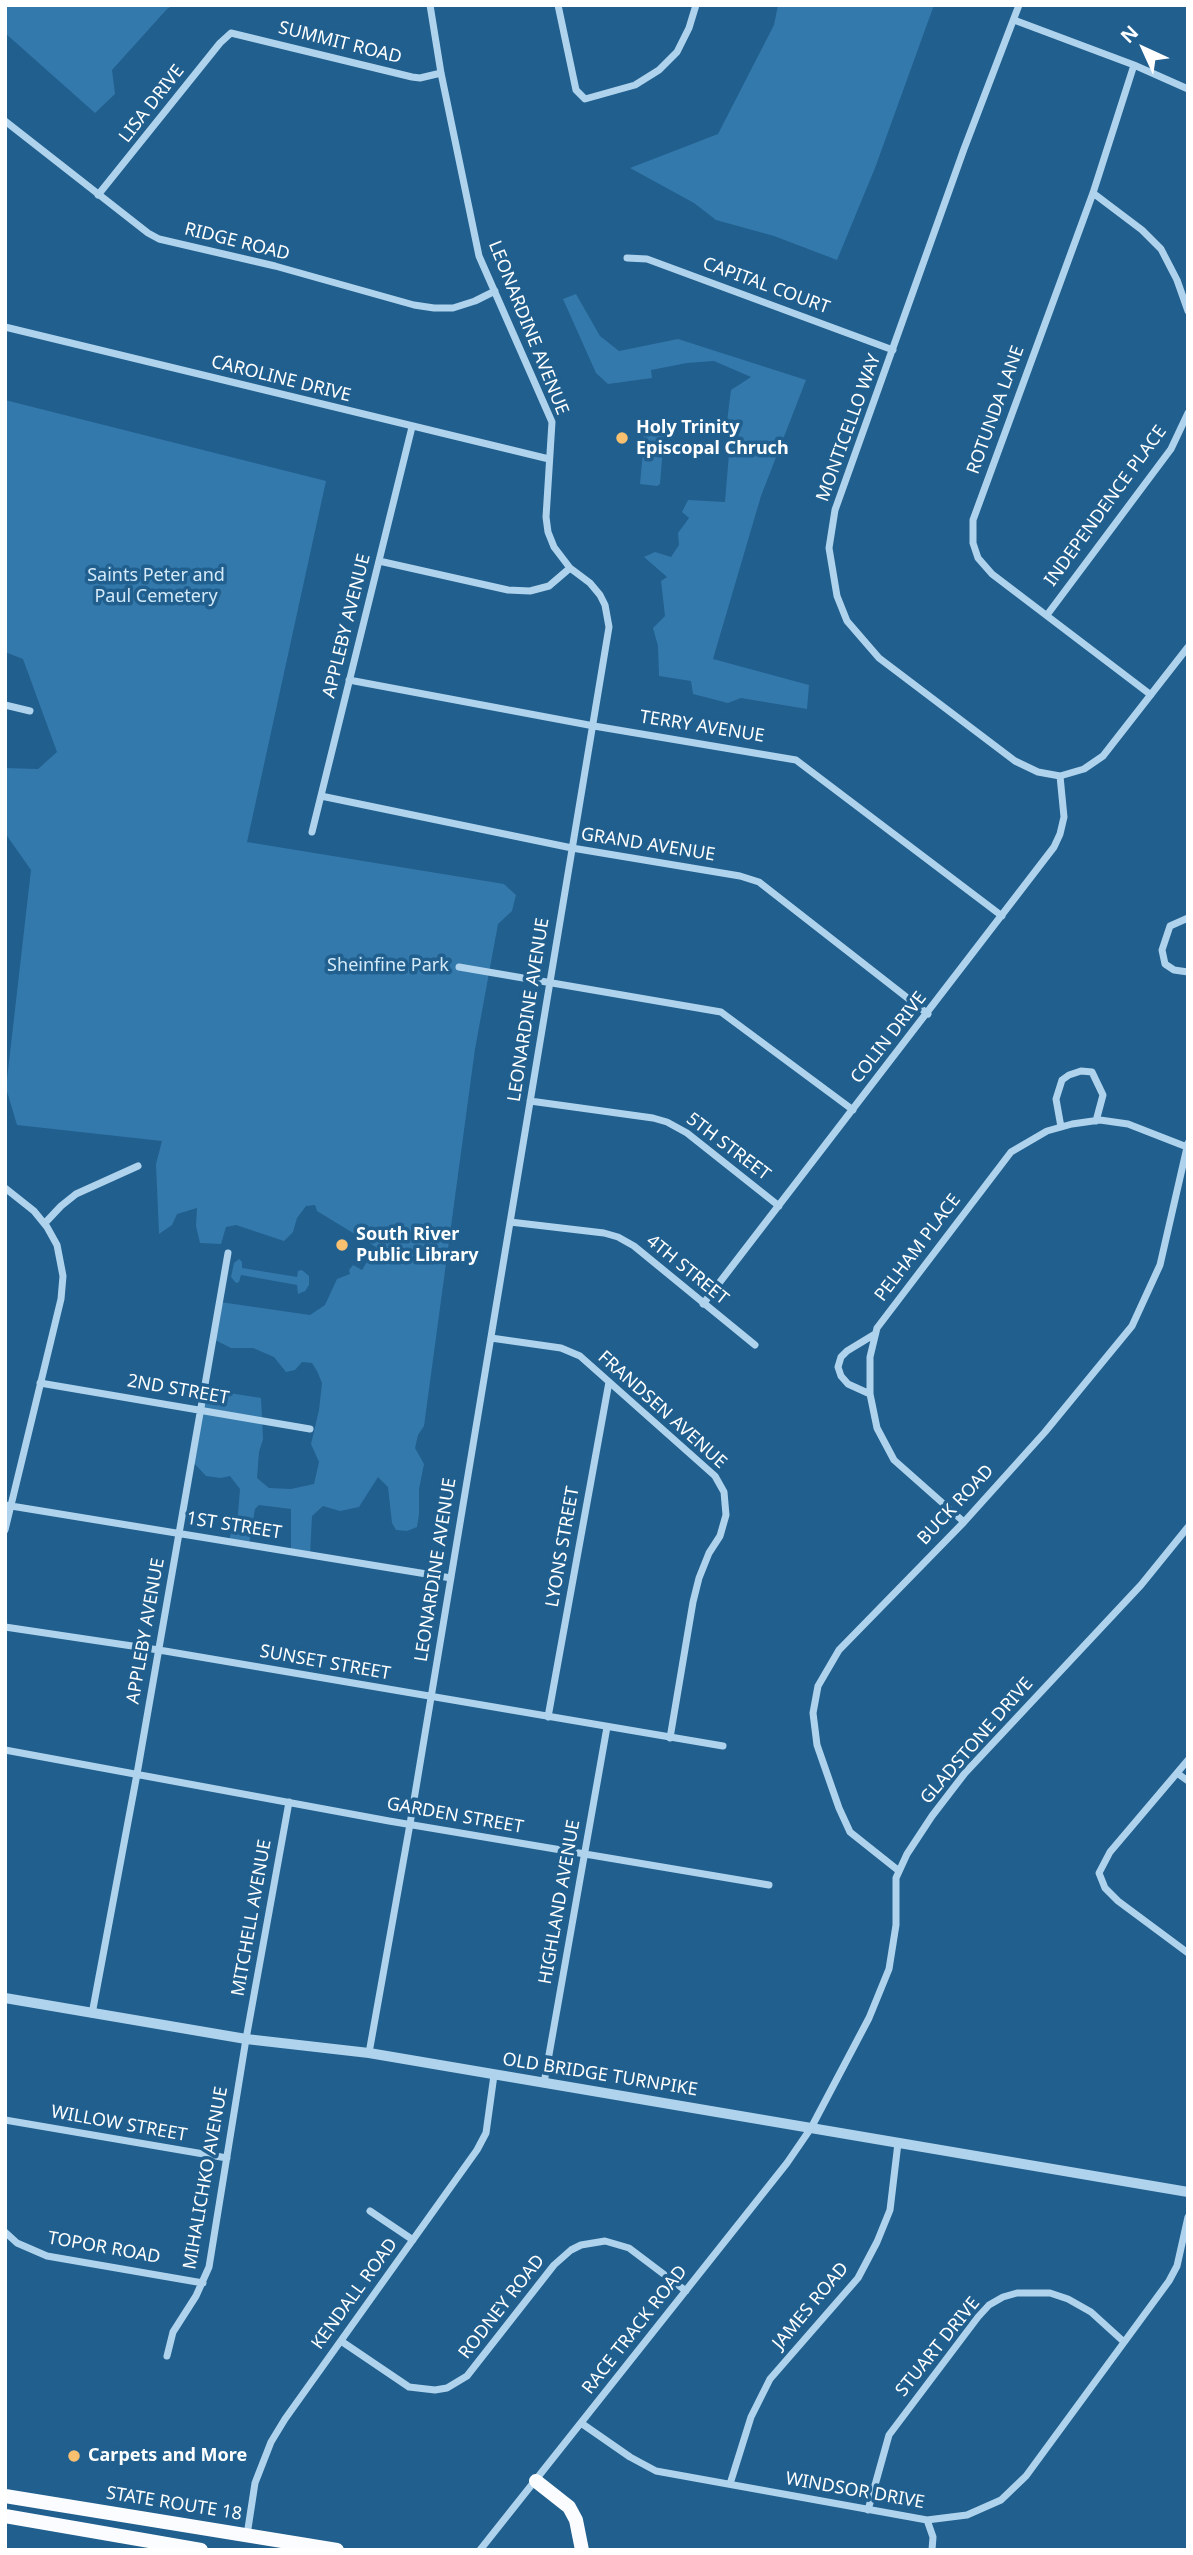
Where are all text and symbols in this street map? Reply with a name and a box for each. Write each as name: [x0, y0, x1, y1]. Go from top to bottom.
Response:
north arrow: [1109, 14, 1179, 84]
street label: SUMMIT ROAD: [276, 17, 404, 69]
text: N: [1114, 20, 1144, 49]
street label: LISA DRIVE: [115, 61, 189, 147]
street label: RIDGE ROAD: [182, 218, 292, 266]
street label: LEONARDINE AVENUE: [483, 238, 573, 418]
street label: CAPITAL COURT: [700, 253, 832, 319]
street label: ROTUNDA LANE: [963, 343, 1029, 477]
street label: CAROLINE DRIVE: [209, 351, 353, 407]
street label: MONTICELLO WAY: [812, 351, 886, 505]
place label: Holy Trinity Episcopal Chruch: [636, 417, 789, 460]
street label: INDEPENDENCE PLACE: [1040, 421, 1172, 591]
marker: Holy Trinity Episcopal Chruch: [614, 430, 630, 446]
street label: APPLEBY AVENUE: [319, 552, 375, 700]
park label: Saints Peter and Paul Cemetery: [87, 565, 225, 608]
street label: TERRY AVENUE: [638, 707, 766, 747]
street label: GRAND AVENUE: [579, 824, 717, 866]
street label: LEONARDINE AVENUE: [504, 916, 554, 1104]
park label: Sheinfine Park: [327, 955, 449, 977]
street label: COLIN DRIVE: [847, 988, 931, 1088]
street label: 5TH STREET: [682, 1108, 774, 1186]
street label: PELHAM PLACE: [871, 1190, 965, 1306]
place label: South River Public Library: [356, 1224, 479, 1266]
street label: 4TH STREET: [642, 1230, 732, 1310]
marker: South River Public Library: [334, 1237, 350, 1253]
street label: FRANDSEN AVENUE: [593, 1347, 731, 1473]
street label: 2ND STREET: [125, 1370, 231, 1410]
street label: BUCK ROAD: [913, 1460, 999, 1550]
street label: LEONARDINE AVENUE: [411, 1476, 461, 1664]
street label: LYONS STREET: [542, 1485, 584, 1609]
street label: 1ST STREET: [185, 1508, 283, 1544]
street label: APPLEBY AVENUE: [123, 1556, 169, 1706]
street label: SUNSET STREET: [258, 1641, 392, 1685]
street label: GLADSTONE DRIVE: [916, 1673, 1038, 1809]
street label: GARDEN STREET: [385, 1793, 525, 1839]
street label: HIGHLAND AVENUE: [535, 1818, 585, 1986]
street label: MITCHELL AVENUE: [228, 1838, 276, 1998]
street label: OLD BRIDGE TURNPIKE: [501, 2049, 699, 2101]
street label: MIHALICHKO AVENUE: [179, 2085, 233, 2271]
street label: WILLOW STREET: [49, 2101, 189, 2147]
street label: TOPOR ROAD: [46, 2227, 162, 2269]
street label: KENDALL ROAD: [307, 2234, 403, 2354]
street label: RODNEY ROAD: [455, 2251, 549, 2363]
street label: JAMES ROAD: [768, 2258, 854, 2354]
street label: RACE TRACK ROAD: [578, 2261, 692, 2399]
street label: STUART DRIVE: [891, 2293, 985, 2401]
place label: Carpets and More: [88, 2445, 247, 2467]
marker: Carpets and More: [66, 2448, 82, 2464]
street label: WINDSOR DRIVE: [784, 2468, 926, 2514]
street label: STATE ROUTE 18: [105, 2483, 243, 2525]

